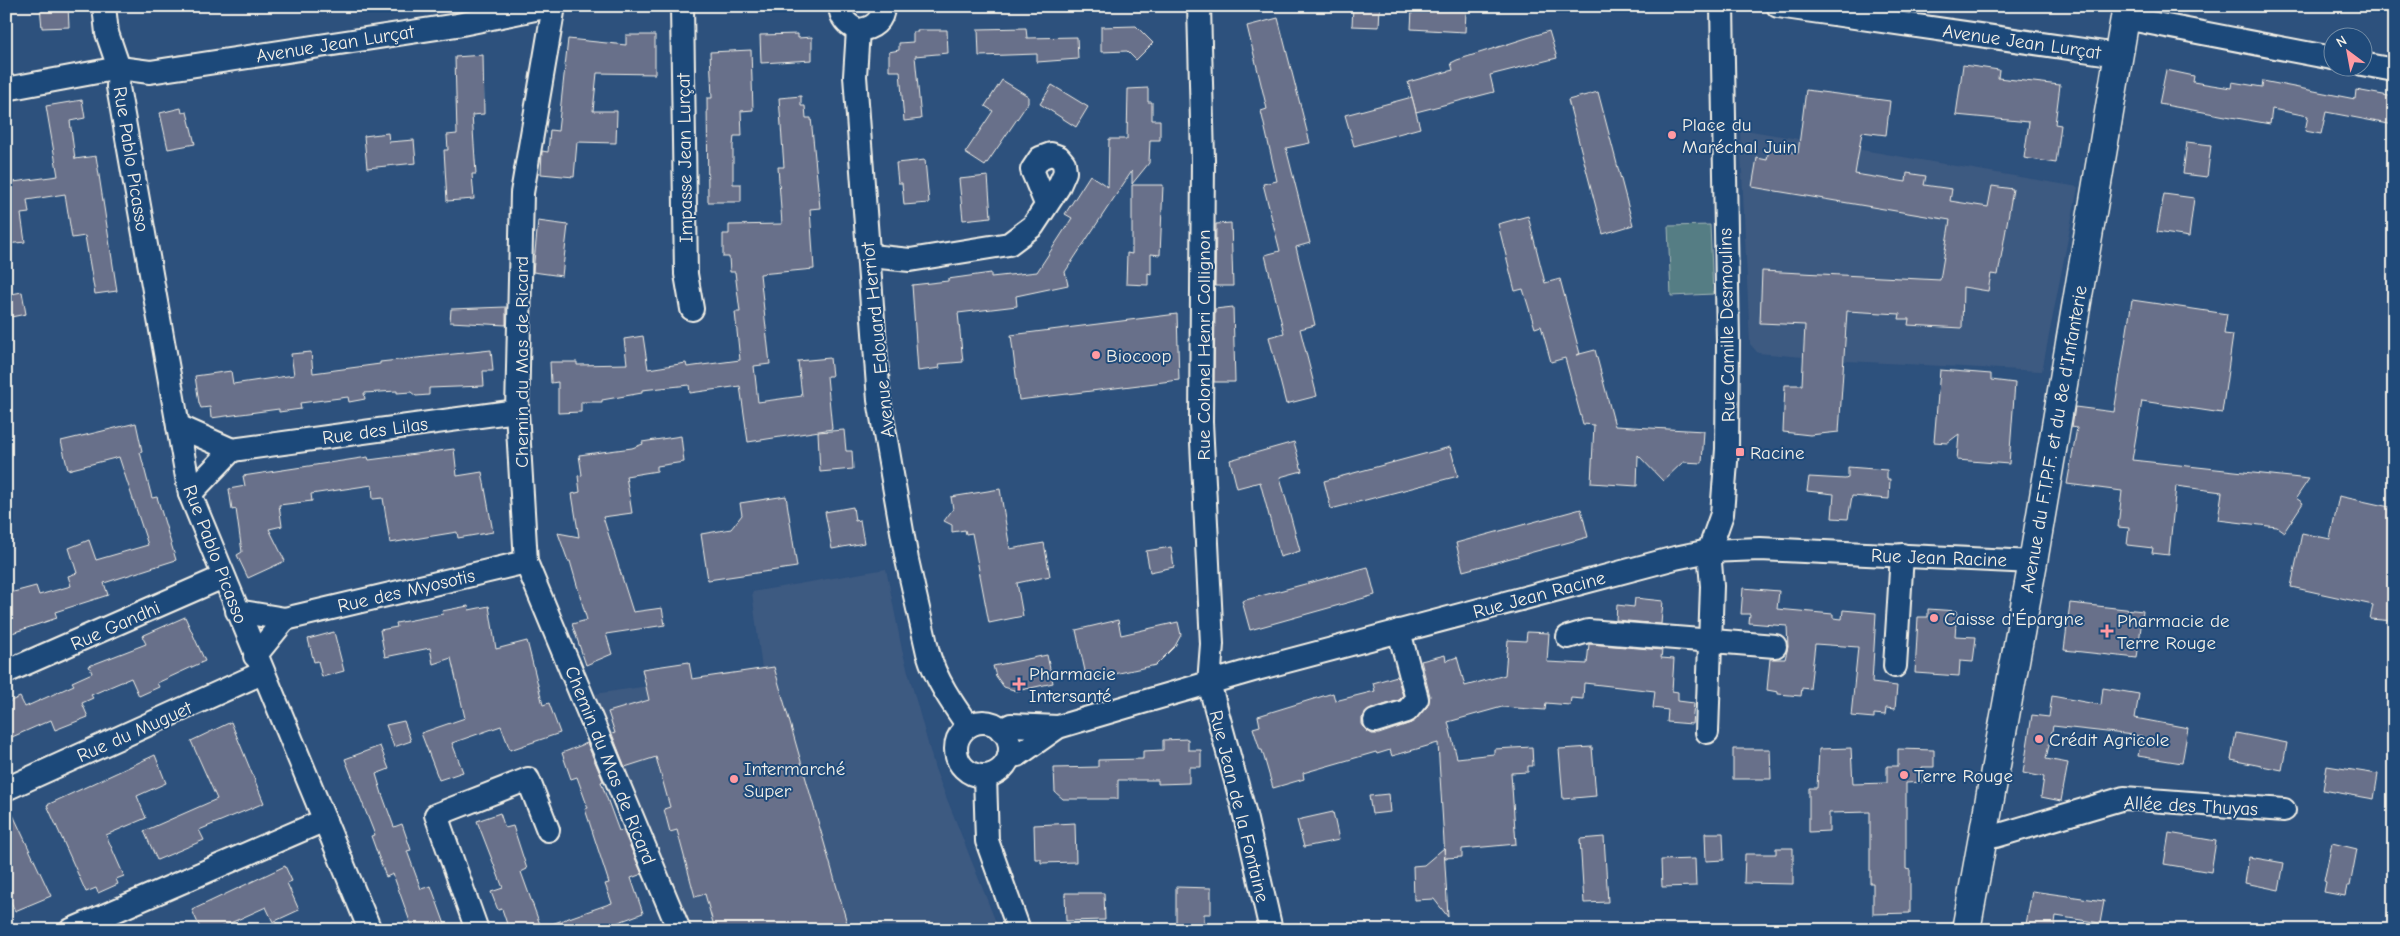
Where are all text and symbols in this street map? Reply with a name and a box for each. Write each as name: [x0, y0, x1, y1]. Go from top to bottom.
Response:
street label: Avenue Jean Lurçat: [1941, 20, 2103, 64]
street label: Avenue Jean Lurçat: [255, 21, 416, 67]
north arrow: [2322, 28, 2372, 78]
text: N: [2333, 32, 2350, 51]
street label: Impasse Jean Lurçat: [673, 72, 697, 243]
street label: Rue Pablo Picasso: [109, 85, 153, 233]
place label: Place du Maréchal Juin: [1682, 114, 1797, 158]
marker: Place du Maréchal Juin: [1666, 129, 1678, 141]
street label: Rue Camille Desmoulins: [1714, 228, 1740, 422]
street label: Rue Colonel Henri Collignon: [1193, 230, 1215, 460]
street label: Avenue Edouard Herriot: [857, 240, 899, 439]
street label: Chemin du Mas de Ricard: [511, 256, 533, 468]
street label: Avenue du F.T.P.F. et du 8e d'Infanterie: [2016, 284, 2092, 595]
place label: Biocoop: [1106, 345, 1172, 367]
marker: Biocoop: [1090, 349, 1102, 361]
street label: Rue des Lilas: [321, 413, 429, 449]
place label: Racine: [1750, 442, 1804, 464]
marker: Racine: [1734, 446, 1746, 458]
street label: Rue Pablo Picasso: [178, 482, 252, 627]
street label: Rue Jean Racine: [1871, 545, 2007, 571]
street label: Rue des Myosotis: [335, 564, 477, 617]
street label: Rue Jean Racine: [1471, 567, 1608, 623]
street label: Rue Gandhi: [67, 596, 163, 655]
place label: Caisse d'Épargne: [1944, 608, 2084, 630]
place label: Pharmacie de Terre Rouge: [2117, 610, 2230, 654]
marker: Caisse d'Épargne: [1928, 612, 1940, 624]
marker: Pharmacie de Terre Rouge: [2101, 625, 2113, 637]
street label: Chemin du Mas de Ricard: [560, 663, 660, 868]
place label: Pharmacie Intersanté: [1029, 663, 1116, 707]
marker: Pharmacie Intersanté: [1013, 678, 1025, 690]
street label: Rue du Muguet: [74, 697, 196, 767]
street label: Rue Jean de la Fontaine: [1204, 708, 1274, 905]
place label: Crédit Agricole: [2049, 729, 2169, 751]
marker: Crédit Agricole: [2033, 733, 2045, 745]
place label: Intermarché Super: [744, 758, 845, 802]
place label: Terre Rouge: [1914, 765, 2013, 787]
marker: Terre Rouge: [1898, 769, 1910, 781]
marker: Intermarché Super: [728, 773, 740, 785]
street label: Allée des Thuyas: [2123, 791, 2259, 821]

